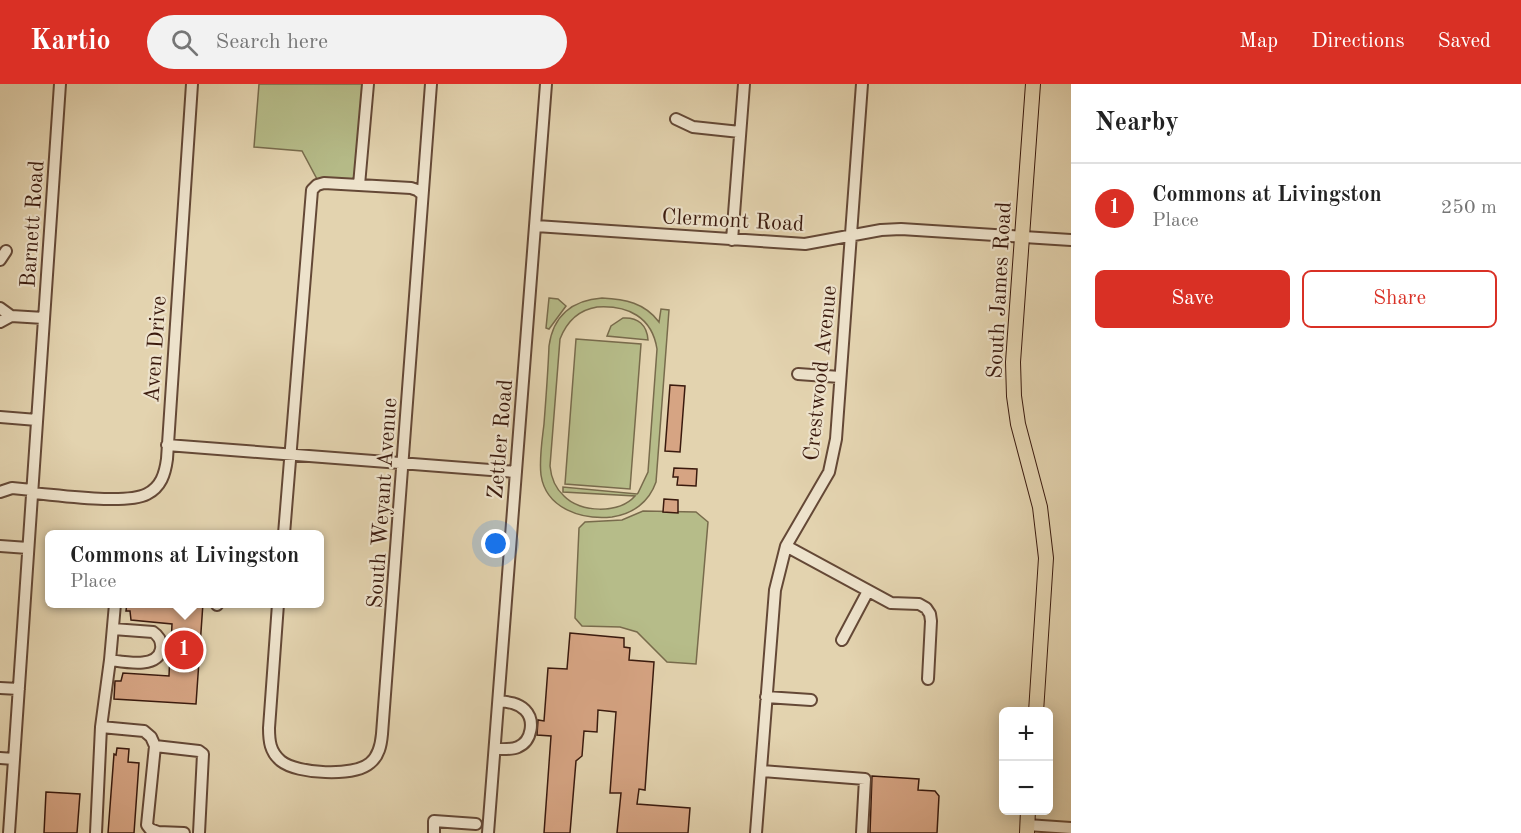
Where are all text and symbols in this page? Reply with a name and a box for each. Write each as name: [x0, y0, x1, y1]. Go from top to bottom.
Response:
search box: [147, 15, 567, 69]
icon: search: [168, 26, 201, 59]
text: Kartio: [30, 28, 111, 56]
text: Search here: [216, 31, 328, 53]
text: Map: [1239, 31, 1278, 52]
text: Directions: [1311, 31, 1405, 52]
text: Saved: [1438, 31, 1491, 52]
text: Nearby: [1095, 110, 1179, 136]
street label: Barnett Road: [18, 160, 48, 289]
text: Commons at Livingston: [1152, 184, 1382, 206]
text: 1: [1109, 198, 1120, 218]
text: 250 m: [1441, 198, 1497, 218]
street label: South James Road: [984, 201, 1016, 379]
street label: Clermont Road: [661, 206, 805, 236]
text: Place: [1152, 211, 1199, 231]
button: Save: [1095, 270, 1290, 328]
button: Share: [1302, 270, 1497, 328]
street label: Crestwood Avenue: [801, 284, 841, 462]
street label: Aven Drive: [141, 295, 171, 403]
street label: Zettler Road: [485, 378, 517, 500]
street label: South Weyant Avenue: [365, 397, 401, 609]
your location: [481, 529, 510, 558]
popup: [45, 530, 324, 608]
text: Commons at Livingston: [70, 545, 299, 567]
text: Place: [70, 572, 116, 592]
pin: 1: [164, 628, 204, 672]
map controls: [999, 707, 1053, 815]
button: +: [999, 707, 1053, 761]
button: −: [999, 761, 1053, 815]

